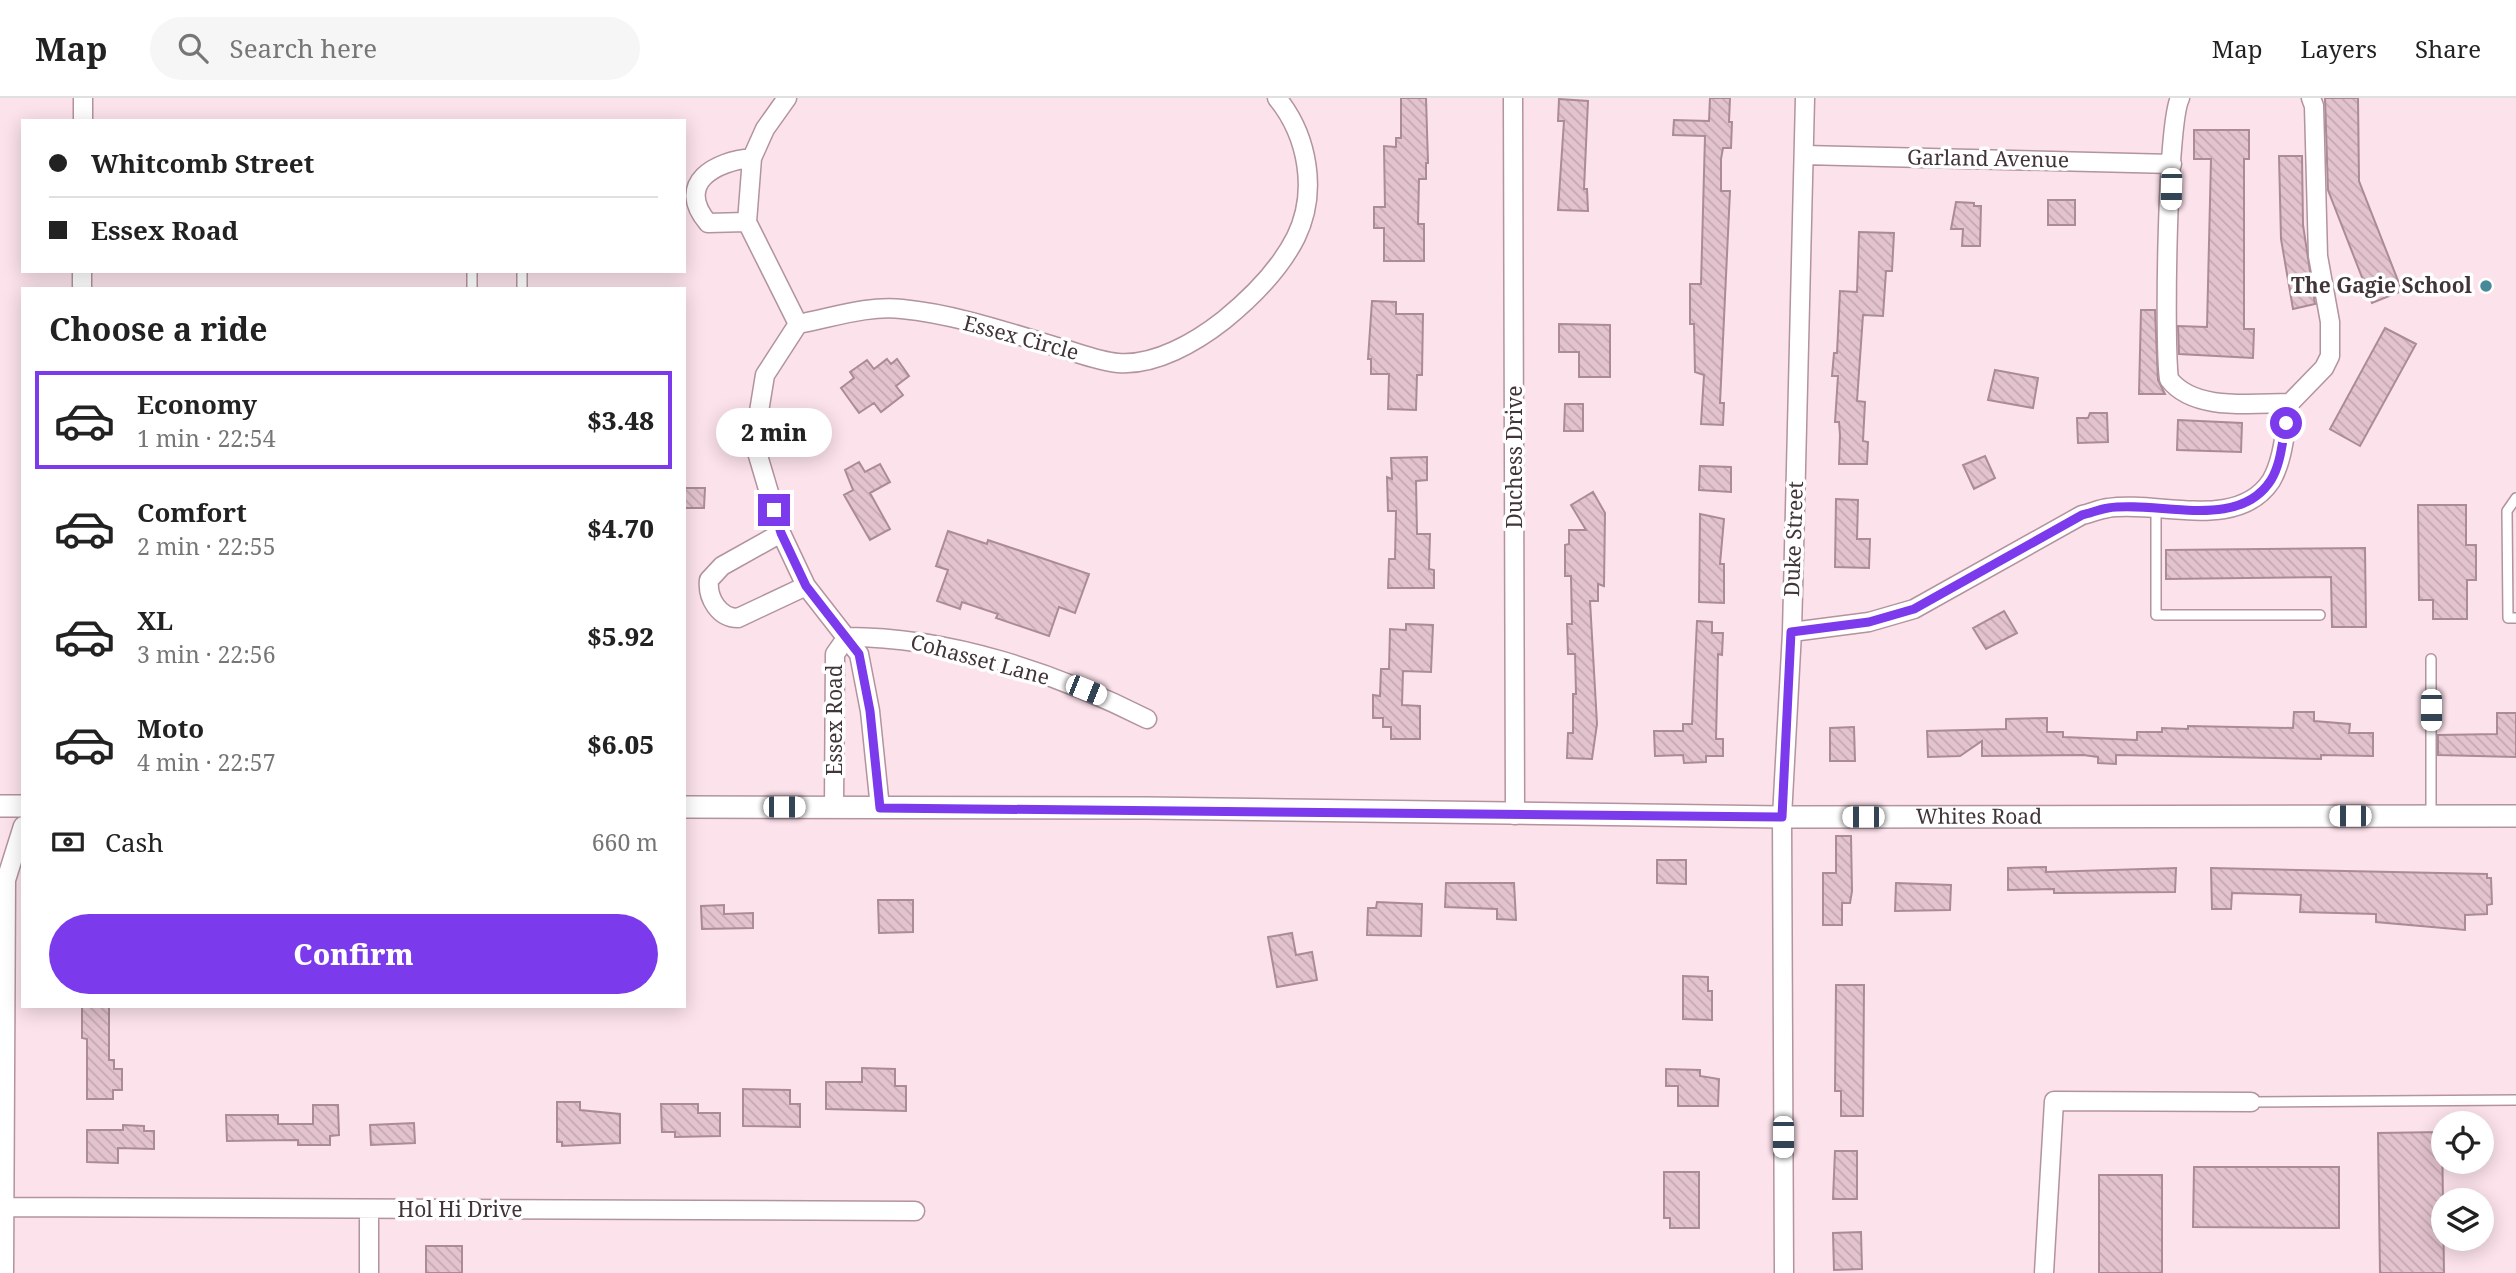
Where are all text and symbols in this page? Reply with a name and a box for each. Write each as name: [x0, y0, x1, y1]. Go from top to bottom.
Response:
search box: [150, 17, 640, 80]
text: Map: [35, 26, 108, 71]
icon: search: [174, 29, 212, 67]
text: Search here: [230, 30, 377, 66]
text: Map: [2212, 32, 2263, 65]
text: Layers: [2301, 32, 2377, 65]
text: Share: [2415, 32, 2481, 65]
street label: Garland Avenue: [1907, 143, 2069, 173]
text: Whitcomb Street: [91, 145, 314, 181]
car: [2161, 168, 2182, 210]
text: Essex Road: [91, 212, 238, 248]
place label: The Gagie School: [2291, 271, 2473, 299]
marker: The Gagie School: [2478, 278, 2494, 294]
text: Choose a ride: [49, 307, 268, 350]
street label: Essex Circle: [960, 308, 1082, 366]
street label: Duchess Drive: [1500, 385, 1528, 529]
text: Economy: [137, 386, 257, 422]
icon: car: [53, 389, 116, 452]
text: $3.48: [587, 402, 654, 438]
route start: [2270, 407, 2302, 439]
callout: 2 min: [716, 408, 832, 458]
text: 2 min: [741, 416, 807, 448]
text: 1 min · 22:54: [137, 422, 275, 454]
street label: Duke Street: [1777, 481, 1809, 597]
text: Comfort: [137, 494, 247, 530]
route end: [758, 494, 790, 526]
icon: car: [53, 497, 116, 560]
text: $4.70: [587, 510, 654, 546]
text: 2 min · 22:55: [137, 530, 275, 562]
text: XL: [137, 602, 173, 638]
icon: car: [53, 605, 116, 668]
text: $5.92: [587, 618, 654, 654]
street label: Cohasset Lane: [908, 627, 1053, 691]
text: 3 min · 22:56: [137, 638, 275, 670]
street label: Essex Road: [820, 664, 848, 776]
car: [1063, 672, 1110, 708]
car: [2421, 689, 2442, 731]
text: Moto: [137, 710, 204, 746]
icon: car: [53, 713, 116, 776]
text: $6.05: [587, 726, 654, 762]
text: 4 min · 22:57: [137, 746, 275, 778]
car: [764, 797, 806, 818]
street label: Whites Road: [1916, 802, 2042, 830]
car: [2330, 806, 2372, 827]
car: [1843, 807, 1885, 828]
icon: cash: [49, 823, 87, 861]
text: Cash: [105, 824, 164, 860]
text: 660 m: [592, 826, 658, 858]
button: Confirm: [49, 914, 658, 994]
map controls: [2431, 1111, 2494, 1251]
button: locate: [2431, 1111, 2494, 1174]
car: [1773, 1116, 1794, 1158]
button: layers: [2431, 1188, 2494, 1251]
street label: Hol Hi Drive: [398, 1195, 522, 1223]

